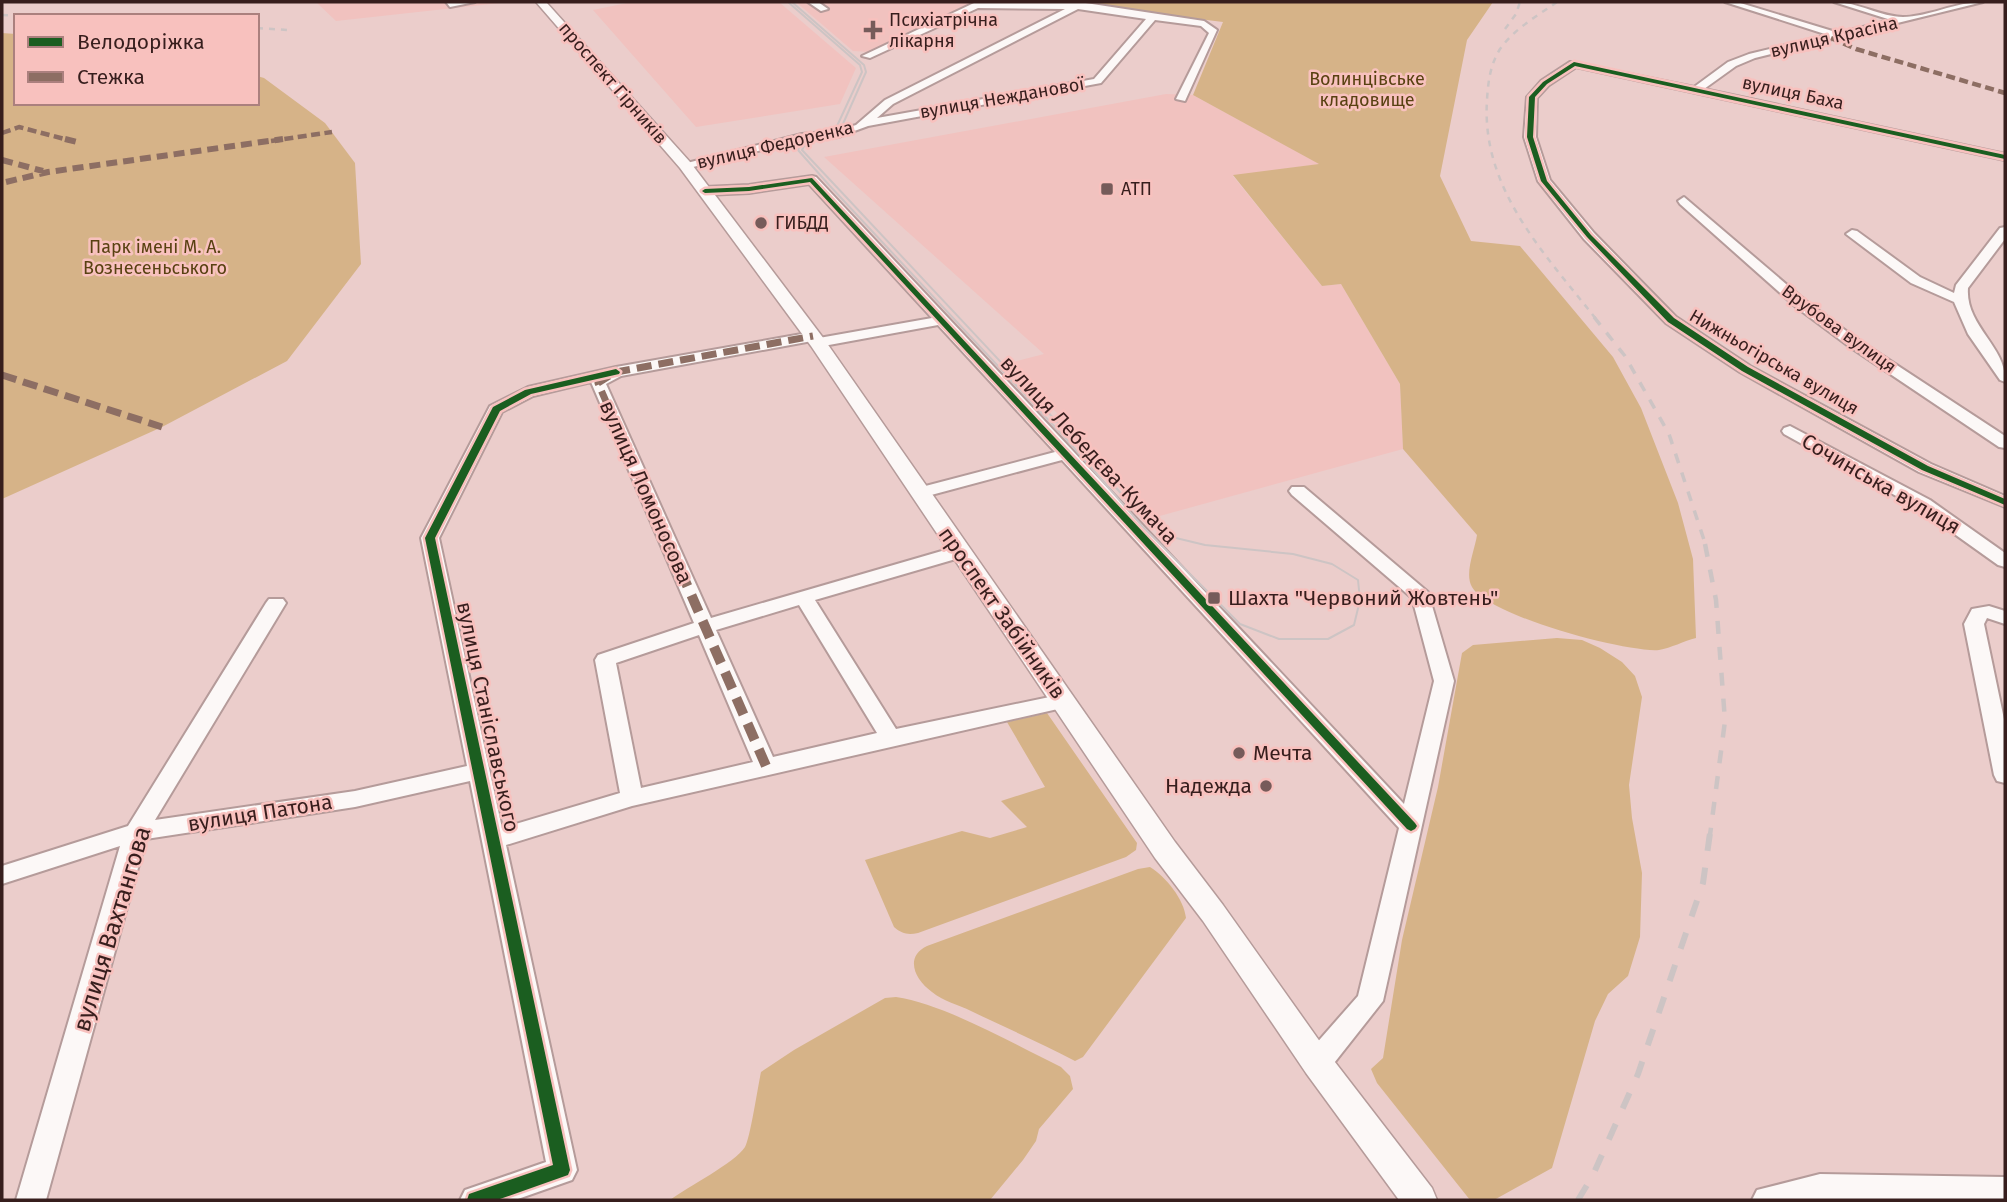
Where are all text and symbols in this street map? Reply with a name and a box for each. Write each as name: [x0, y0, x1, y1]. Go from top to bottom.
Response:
place label: Психіатрічна лікарня: [889, 9, 998, 52]
street label: вулиця Красіна: [1768, 12, 1900, 62]
legend: [14, 14, 259, 105]
street label: проспект Гірників: [554, 18, 672, 148]
marker: Психіатрічна лікарня: [863, 20, 883, 40]
text: Велодоріжка: [77, 29, 205, 55]
text: Стежка: [77, 64, 145, 90]
park label: Волинцівське кладовище: [1309, 68, 1425, 111]
street label: вулиця Баха: [1740, 71, 1846, 115]
street label: вулиця Нежданової: [918, 73, 1087, 123]
street label: вулиця Федоренка: [695, 116, 855, 174]
place label: АТП: [1121, 178, 1152, 200]
marker: АТП: [1099, 181, 1115, 197]
place label: ГИБДД: [775, 212, 829, 234]
marker: ГИБДД: [753, 215, 769, 231]
park label: Парк імені М. А. Вознесеньського: [83, 236, 227, 279]
street label: Врубова вулиця: [1777, 280, 1901, 378]
street label: Нижньогірська вулиця: [1686, 305, 1862, 419]
street label: вулиця Лебедєва-Кумача: [995, 350, 1183, 550]
street label: вулиця Ломоносова: [594, 396, 698, 588]
street label: Сочинська вулиця: [1797, 428, 1965, 540]
street label: проспект Забійників: [933, 522, 1071, 704]
place label: Шахта "Червоний Жовтень": [1228, 585, 1498, 611]
marker: Шахта "Червоний Жовтень": [1206, 590, 1222, 606]
street label: вулиця Станіславського: [451, 599, 525, 835]
place label: Мечта: [1253, 740, 1312, 766]
marker: Мечта: [1231, 745, 1247, 761]
place label: Надежда: [1165, 773, 1252, 799]
marker: Надежда: [1258, 778, 1274, 794]
street label: вулиця Патона: [186, 789, 334, 837]
street label: вулиця Вахтангова: [67, 823, 157, 1035]

